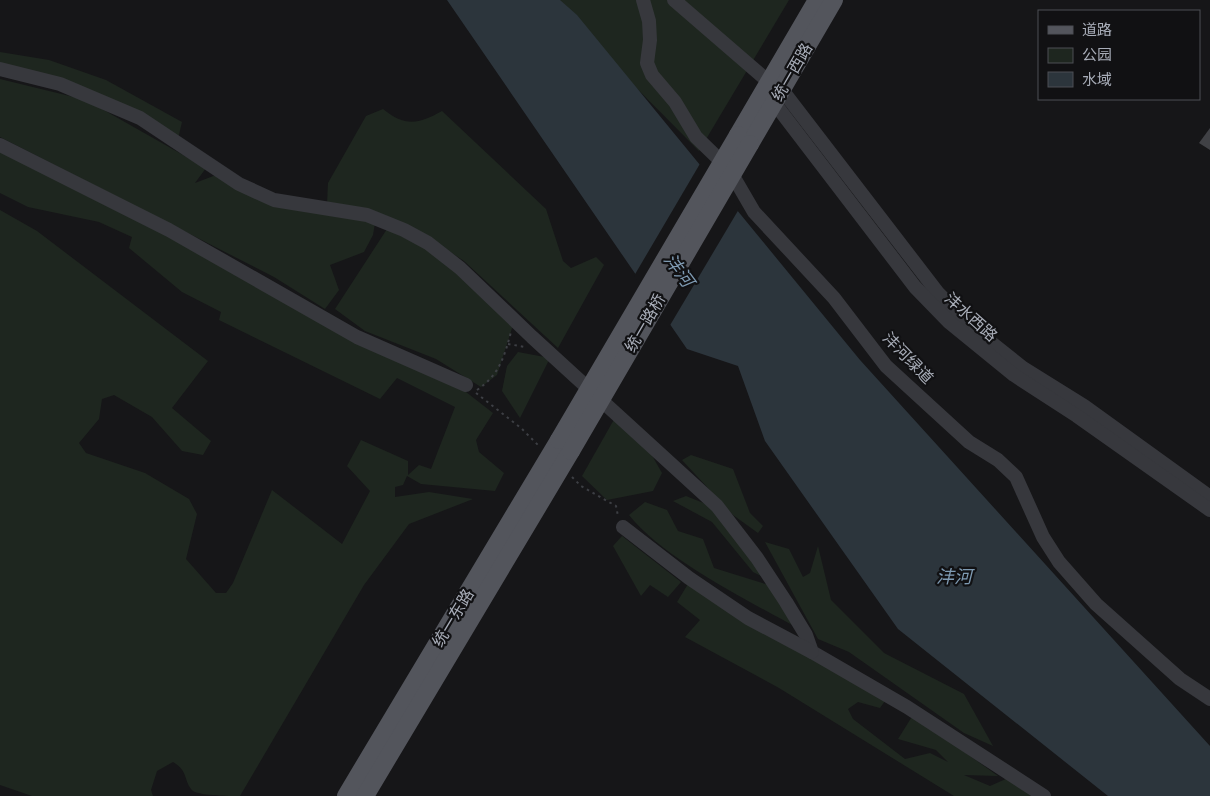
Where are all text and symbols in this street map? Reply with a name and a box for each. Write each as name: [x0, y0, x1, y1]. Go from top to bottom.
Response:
legend: [1038, 10, 1200, 100]
text: 道路: [1082, 21, 1112, 39]
street label: 统一西路: [768, 40, 816, 104]
text: 公园: [1082, 46, 1112, 64]
text: 水域: [1082, 71, 1112, 89]
water label: 沣河: [660, 249, 700, 293]
street label: 沣水西路: [941, 289, 1001, 345]
street label: 统一路桥: [621, 291, 669, 355]
street label: 沣河绿道: [879, 328, 937, 388]
water label: 沣河: [936, 566, 975, 587]
street label: 统一东路: [428, 586, 478, 650]

